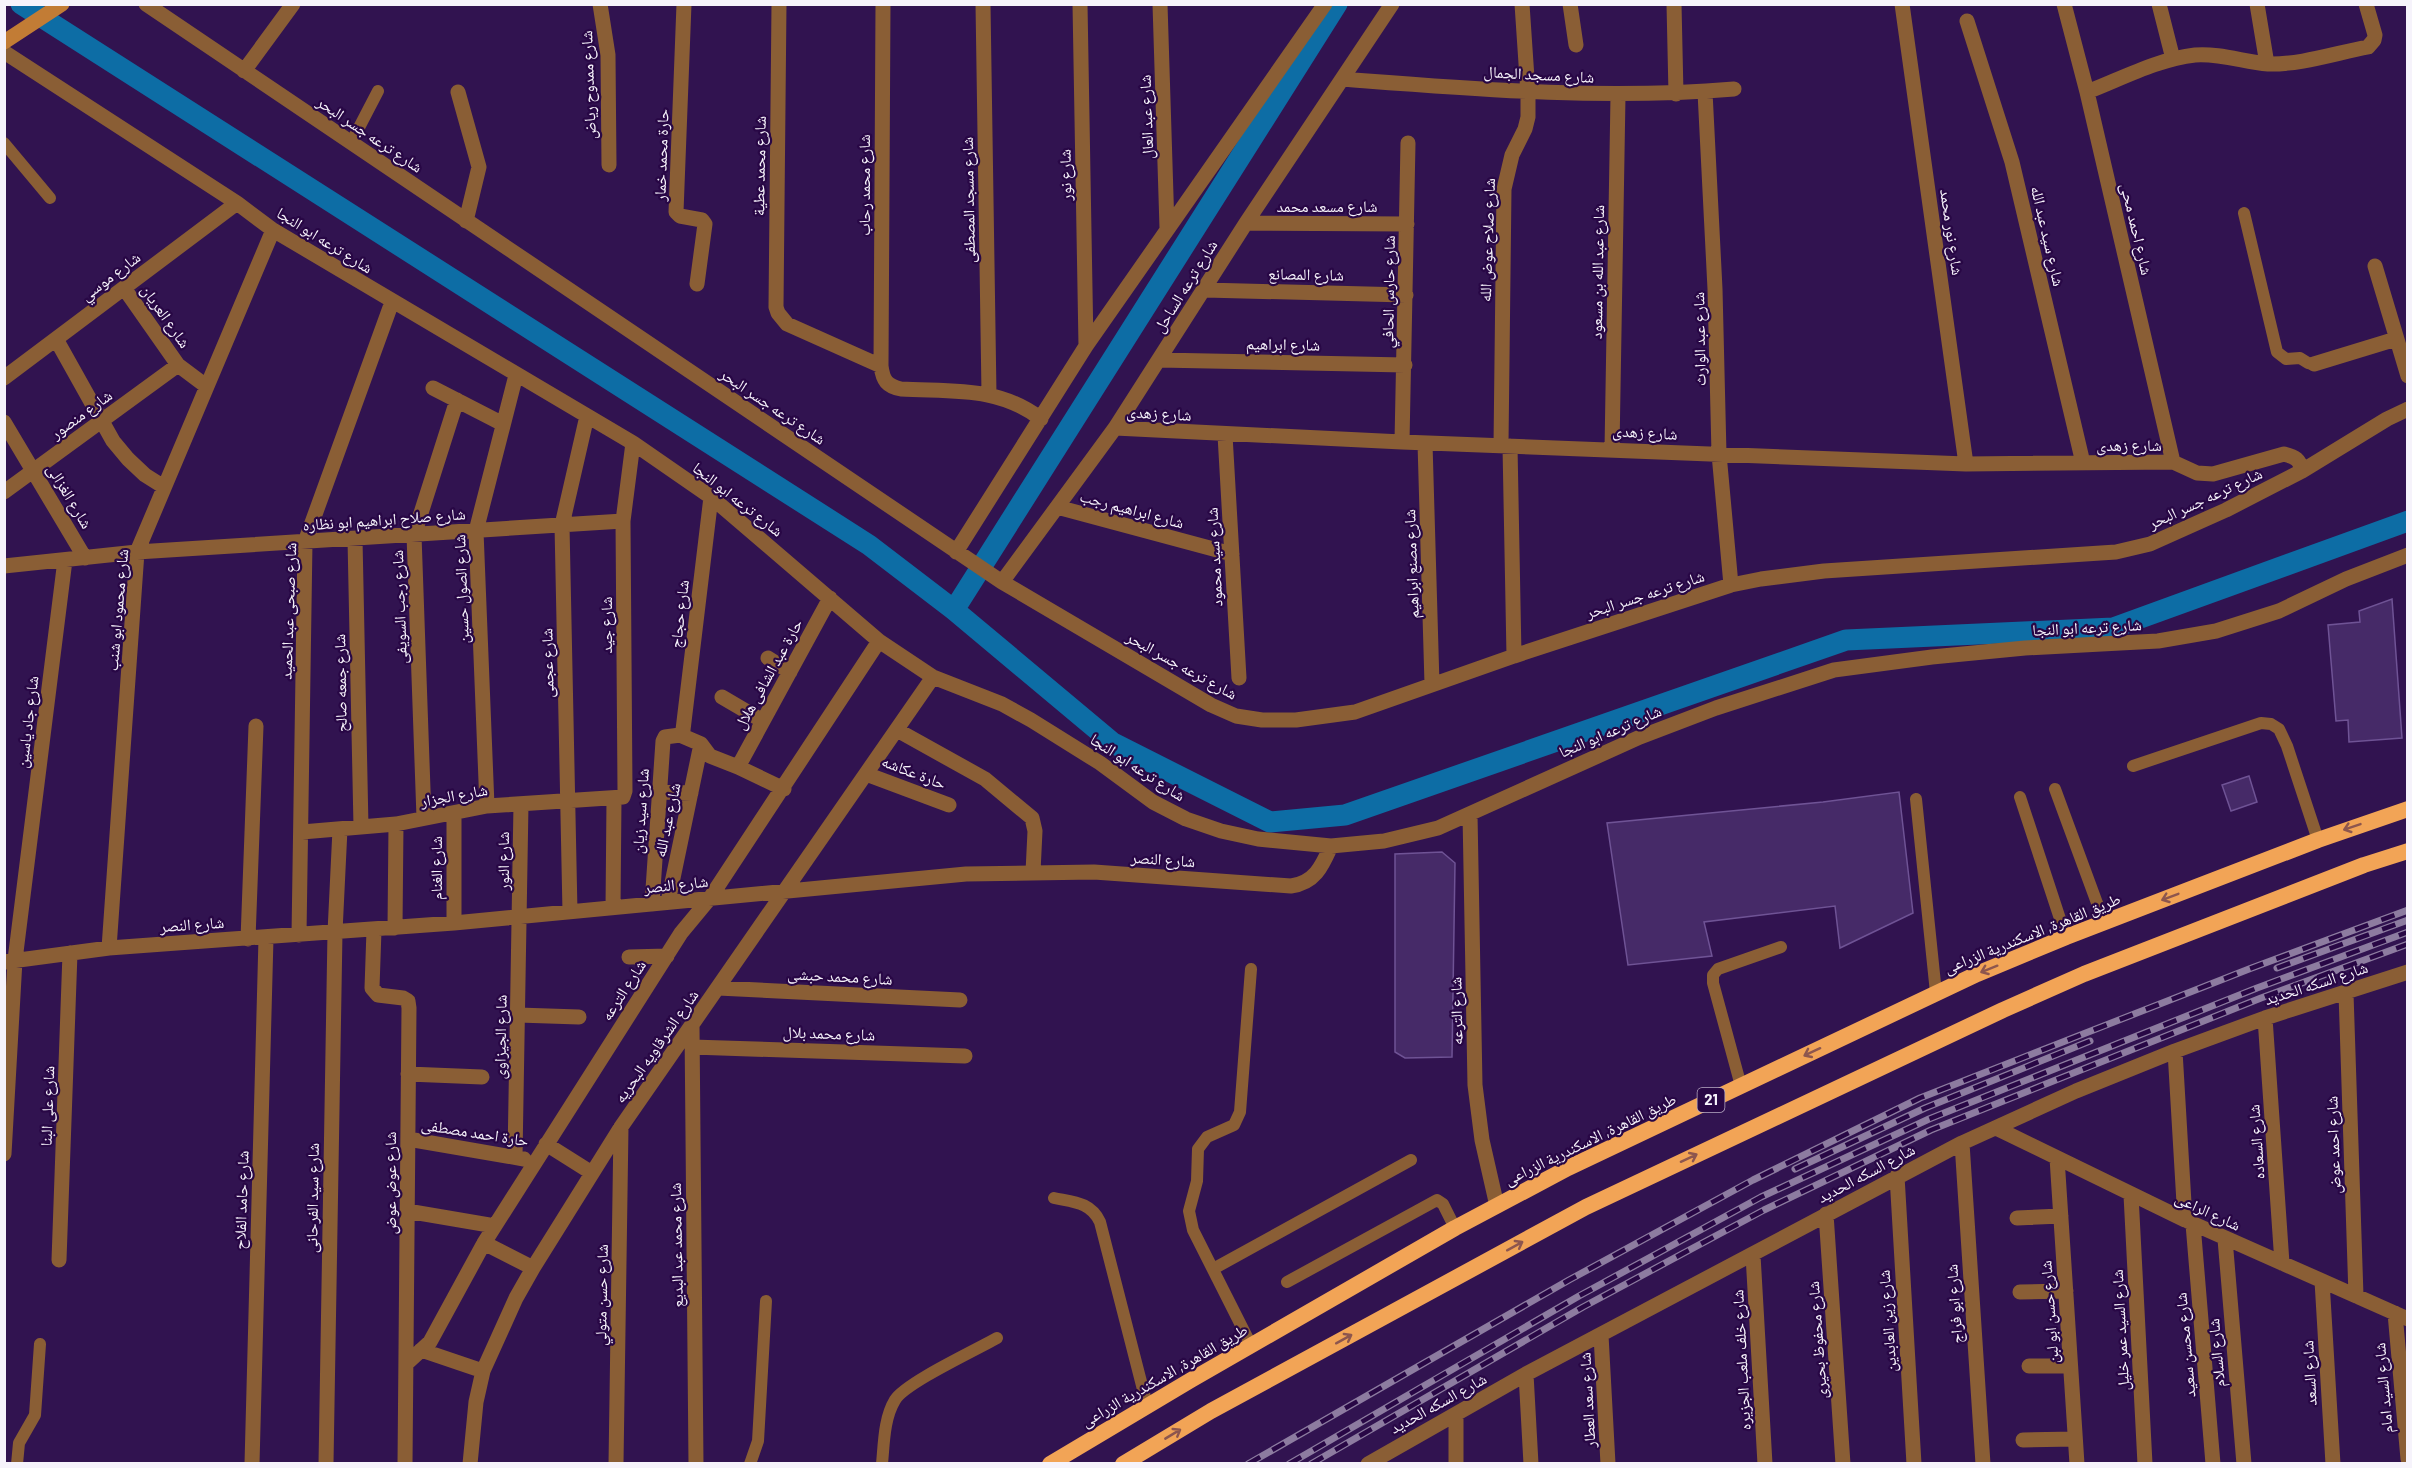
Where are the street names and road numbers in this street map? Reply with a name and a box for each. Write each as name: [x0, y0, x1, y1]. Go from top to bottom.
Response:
street label: شارع ممدوح رياض: [576, 30, 601, 140]
street label: شارع مسجد الجمال: [1483, 61, 1595, 88]
street label: شارع عبد العال: [1135, 74, 1158, 160]
street label: شارع ترعه جسر البحر: [312, 91, 427, 178]
street label: حارة محمد خمار: [649, 108, 673, 203]
street label: شارع محمد عطية: [748, 116, 771, 216]
street label: شارع محمد رحاب: [854, 134, 875, 236]
street label: شارع مسجد المصطفى: [957, 137, 980, 263]
street label: شارع نور: [1055, 149, 1076, 202]
street label: شارع صلاح عوض الله: [1475, 178, 1500, 302]
street label: شارع احمد محى: [2116, 181, 2157, 277]
street label: شارع سيد عبد الله: [2026, 184, 2069, 288]
street label: شارع نور محمد: [1935, 188, 1968, 277]
street label: شارع مسعد محمد: [1276, 196, 1378, 217]
street label: شارع ترعه ابو النجا: [273, 202, 377, 278]
street label: شارع عبد الله بن مسعود: [1586, 205, 1609, 339]
street label: شارع حارس الحافي: [1377, 235, 1402, 349]
street label: شارع ترعه الساحل: [1149, 236, 1222, 337]
street label: شارع موسي: [76, 247, 146, 307]
street label: شارع المصانع: [1268, 263, 1344, 286]
street label: شارع العريان: [136, 280, 195, 352]
street label: شارع عبد الوارث: [1688, 292, 1711, 386]
street label: شارع ابراهيم: [1246, 333, 1320, 356]
street label: شارع ترعه جسر البحر: [715, 363, 830, 450]
street label: شارع منصور: [45, 385, 116, 445]
street label: شارع زهدى: [1126, 401, 1192, 426]
street label: شارع زهدى: [1612, 420, 1678, 445]
street label: شارع زهدى: [2096, 435, 2162, 456]
street label: شارع ترعه ابو النجا: [688, 457, 787, 541]
street label: شارع الغزالى: [42, 460, 97, 533]
street label: شارع ترعه جسر البحر: [2144, 463, 2266, 534]
street label: شارع ابراهيم رجب: [1077, 485, 1186, 533]
street label: شارع صلاح ابراهيم ابو نظاره: [302, 503, 466, 536]
street label: شارع سيد محمود: [1201, 507, 1228, 607]
street label: شارع مصنع ابراهيم: [1399, 509, 1424, 619]
street label: شارع الصول حسين: [449, 534, 474, 644]
street label: شارع صبحى عبد الحميد: [276, 542, 301, 680]
street label: شارع محمود ابو شنب: [102, 548, 133, 672]
street label: شارع رجب السويفى: [387, 550, 412, 664]
street label: شارع ترعه جسر البحر: [1582, 565, 1707, 624]
street label: شارع حجاج: [665, 579, 694, 649]
street label: شارع جيد: [596, 596, 617, 654]
street label: شارع ترعه ابو النجا: [2032, 614, 2142, 641]
street label: حارة عبد الشافى هلال: [729, 615, 808, 733]
street label: شارع ترعه جسر البحر: [1122, 626, 1241, 705]
street label: شارع عجمى: [536, 628, 559, 698]
street label: شارع جمعه صالح: [329, 634, 352, 732]
street label: شارع جاد ياسين: [11, 675, 44, 769]
street label: شارع ترعه ابو النجا: [1556, 700, 1665, 763]
street label: شارع ترعه ابو النجا: [1086, 729, 1189, 806]
street label: حارة عكاشه: [879, 751, 949, 793]
street label: شارع سيد زيان: [627, 768, 654, 855]
street label: شارع الجزار: [418, 779, 489, 812]
street label: شارع عبد الله: [649, 781, 686, 859]
street label: شارع النور: [493, 831, 514, 892]
street label: شارع الغنام: [426, 836, 447, 900]
street label: شارع النصر: [1129, 847, 1196, 872]
street label: شارع النصر: [642, 871, 709, 898]
street label: طريق القاهرة, الاسكندرية الزراعى: [1941, 888, 2124, 979]
street label: شارع النصر: [158, 912, 225, 937]
street label: شارع الترعه: [596, 956, 651, 1025]
street label: شارع السكه الحديد: [2262, 957, 2371, 1010]
street label: شارع محمد حبشى: [787, 963, 893, 990]
street label: شارع الترعه: [1445, 977, 1468, 1045]
street label: شارع الشرقاويه البحريه: [609, 985, 703, 1107]
street label: شارع الجيزاوى: [489, 994, 512, 1080]
street label: شارع محمد بلال: [782, 1021, 876, 1046]
street label: شارع على البنا: [36, 1065, 59, 1147]
road number: 21: [1698, 1088, 1724, 1112]
street label: طريق القاهرة, الاسكندرية الزراعى: [1501, 1089, 1680, 1190]
street label: شارع احمد عوض: [2321, 1096, 2346, 1194]
street label: شارع السعاده: [2243, 1104, 2270, 1180]
street label: حارة احمد مصطفى: [420, 1114, 530, 1151]
street label: شارع عوض عوض: [380, 1131, 401, 1235]
street label: شارع السكه الحديد: [1814, 1139, 1919, 1208]
street label: شارع سيد الفرحانى: [301, 1143, 324, 1253]
street label: شارع حامد الفلاح: [229, 1150, 254, 1250]
street label: شارع محمد عبد البديع: [665, 1182, 688, 1308]
street label: شارع الراعى: [2172, 1187, 2244, 1236]
street label: شارع حسن متولي: [590, 1244, 615, 1346]
street label: شارع حسن ابو لبن: [2035, 1260, 2064, 1364]
street label: شارع ابو فراج: [1941, 1263, 1968, 1344]
street label: شارع زين العابدين: [1873, 1269, 1902, 1373]
street label: شارع السيد عمر خليل: [2107, 1269, 2134, 1391]
street label: شارع محفوظ بحيرى: [1803, 1280, 1832, 1400]
street label: شارع خلف ملعب الجزيره: [1727, 1289, 1756, 1431]
street label: شارع محسن سعيد: [2170, 1292, 2201, 1398]
street label: شارع السلام: [2203, 1318, 2230, 1388]
street label: طريق القاهرة, الاسكندرية الزراعى: [1077, 1319, 1251, 1432]
street label: شارع السعد: [2297, 1340, 2322, 1406]
street label: شارع السيد امام: [2369, 1342, 2398, 1434]
street label: شارع سعد العطار: [1575, 1352, 1601, 1449]
street label: شارع السكه الحديد: [1386, 1368, 1490, 1439]

